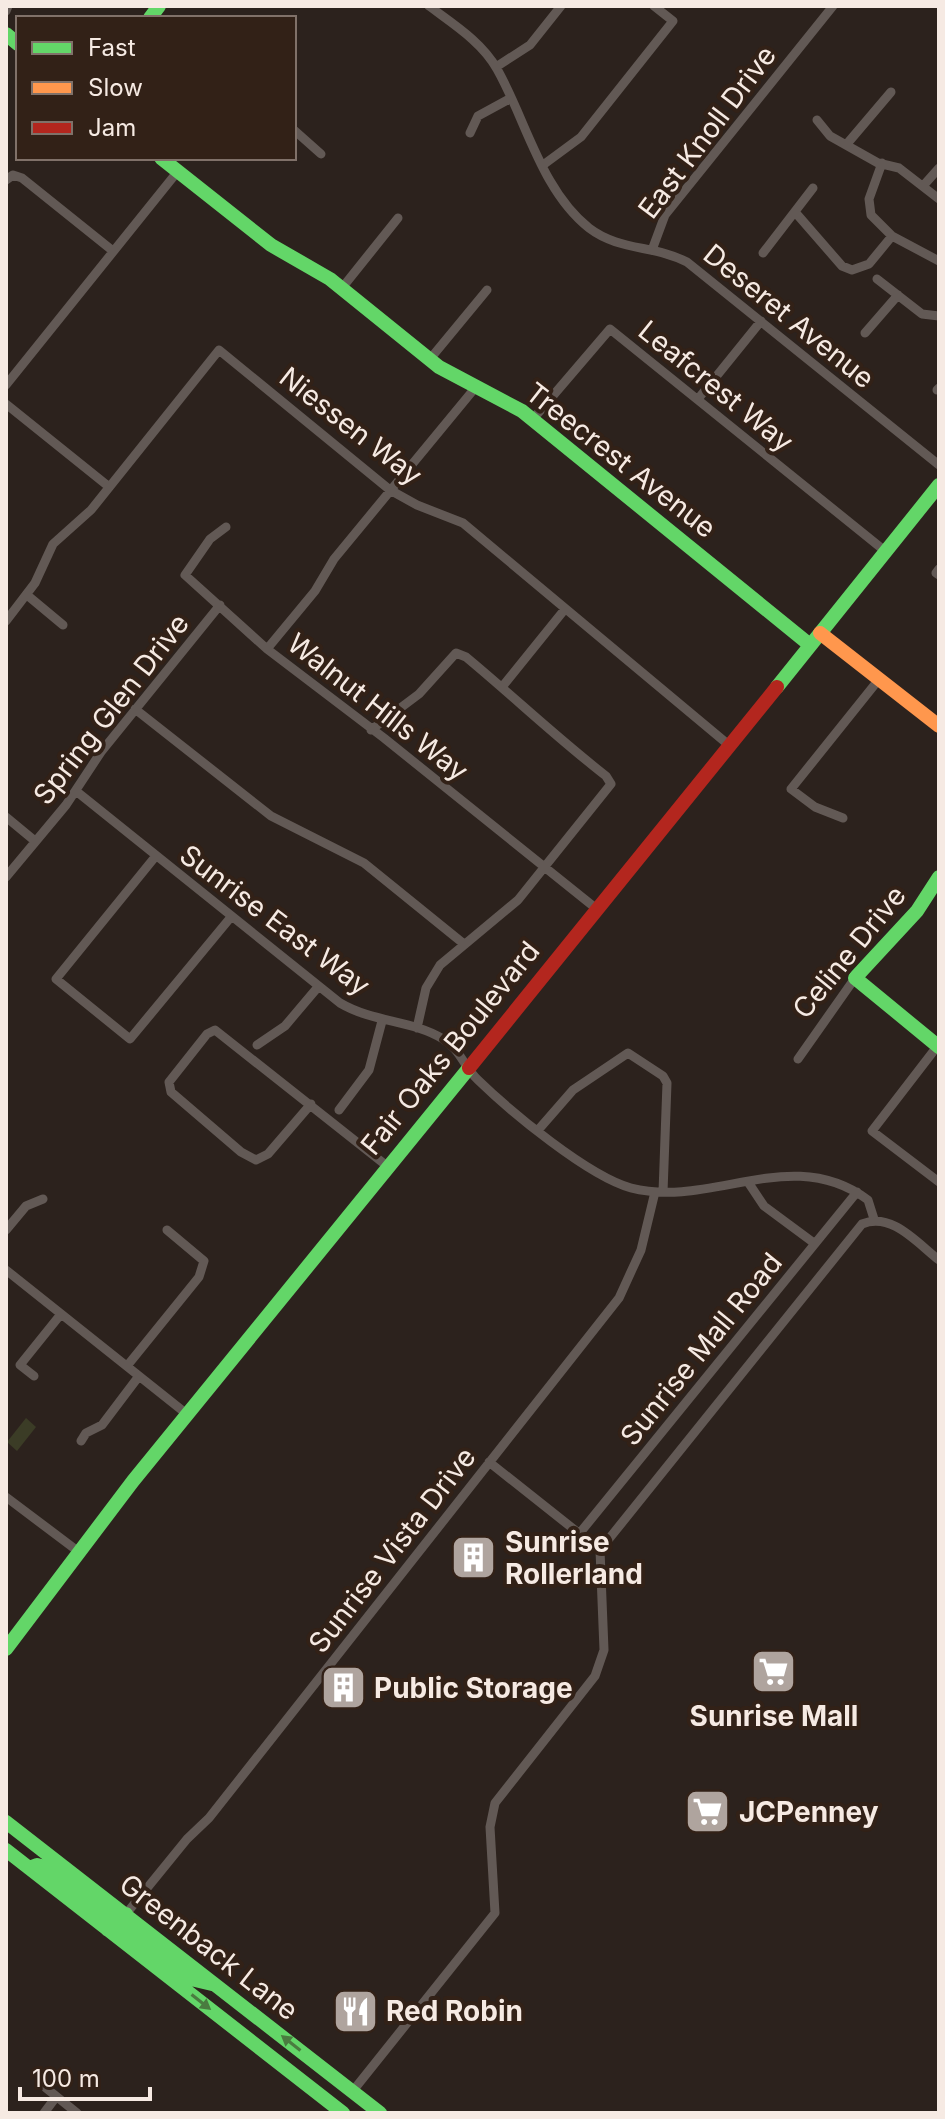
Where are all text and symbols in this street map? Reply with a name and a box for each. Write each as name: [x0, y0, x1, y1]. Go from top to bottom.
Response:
legend: [16, 16, 296, 160]
text: Fast: [88, 33, 136, 62]
street label: East Knoll Drive: [631, 39, 783, 225]
text: Slow: [88, 73, 143, 102]
text: Jam: [88, 113, 136, 142]
street label: Deseret Avenue: [697, 237, 881, 395]
street label: Leafcrest Way: [632, 313, 800, 459]
street label: Niessen Way: [273, 360, 429, 492]
street label: Treecrest Avenue: [519, 375, 723, 545]
street label: Spring Glen Drive: [26, 607, 196, 811]
street label: Walnut Hills Way: [281, 626, 475, 788]
street label: Sunrise East Way: [173, 837, 377, 1003]
street label: Celine Drive: [785, 879, 913, 1025]
street label: Fair Oaks Boulevard: [354, 934, 546, 1162]
street label: Sunrise Mall Road: [613, 1246, 789, 1452]
street label: Sunrise Vista Drive: [301, 1441, 483, 1659]
place label: Sunrise Rollerland: [505, 1525, 643, 1591]
building icon: Sunrise Rollerland: [450, 1534, 498, 1582]
supermarket icon: Sunrise Mall: [750, 1648, 798, 1696]
building icon: Public Storage: [319, 1664, 367, 1712]
place label: Public Storage: [374, 1671, 573, 1705]
place label: Sunrise Mall: [690, 1699, 858, 1733]
supermarket icon: JCPenney: [684, 1788, 732, 1836]
place label: JCPenney: [739, 1795, 879, 1829]
street label: Greenback Lane: [113, 1867, 305, 2027]
restaurant icon: Red Robin: [331, 1987, 379, 2035]
one-way arrow: [191, 1993, 211, 2010]
place label: Red Robin: [386, 1994, 523, 2028]
one-way arrow: [281, 2036, 301, 2052]
scale bar: [20, 2051, 150, 2101]
text: 100 m: [32, 2064, 100, 2093]

